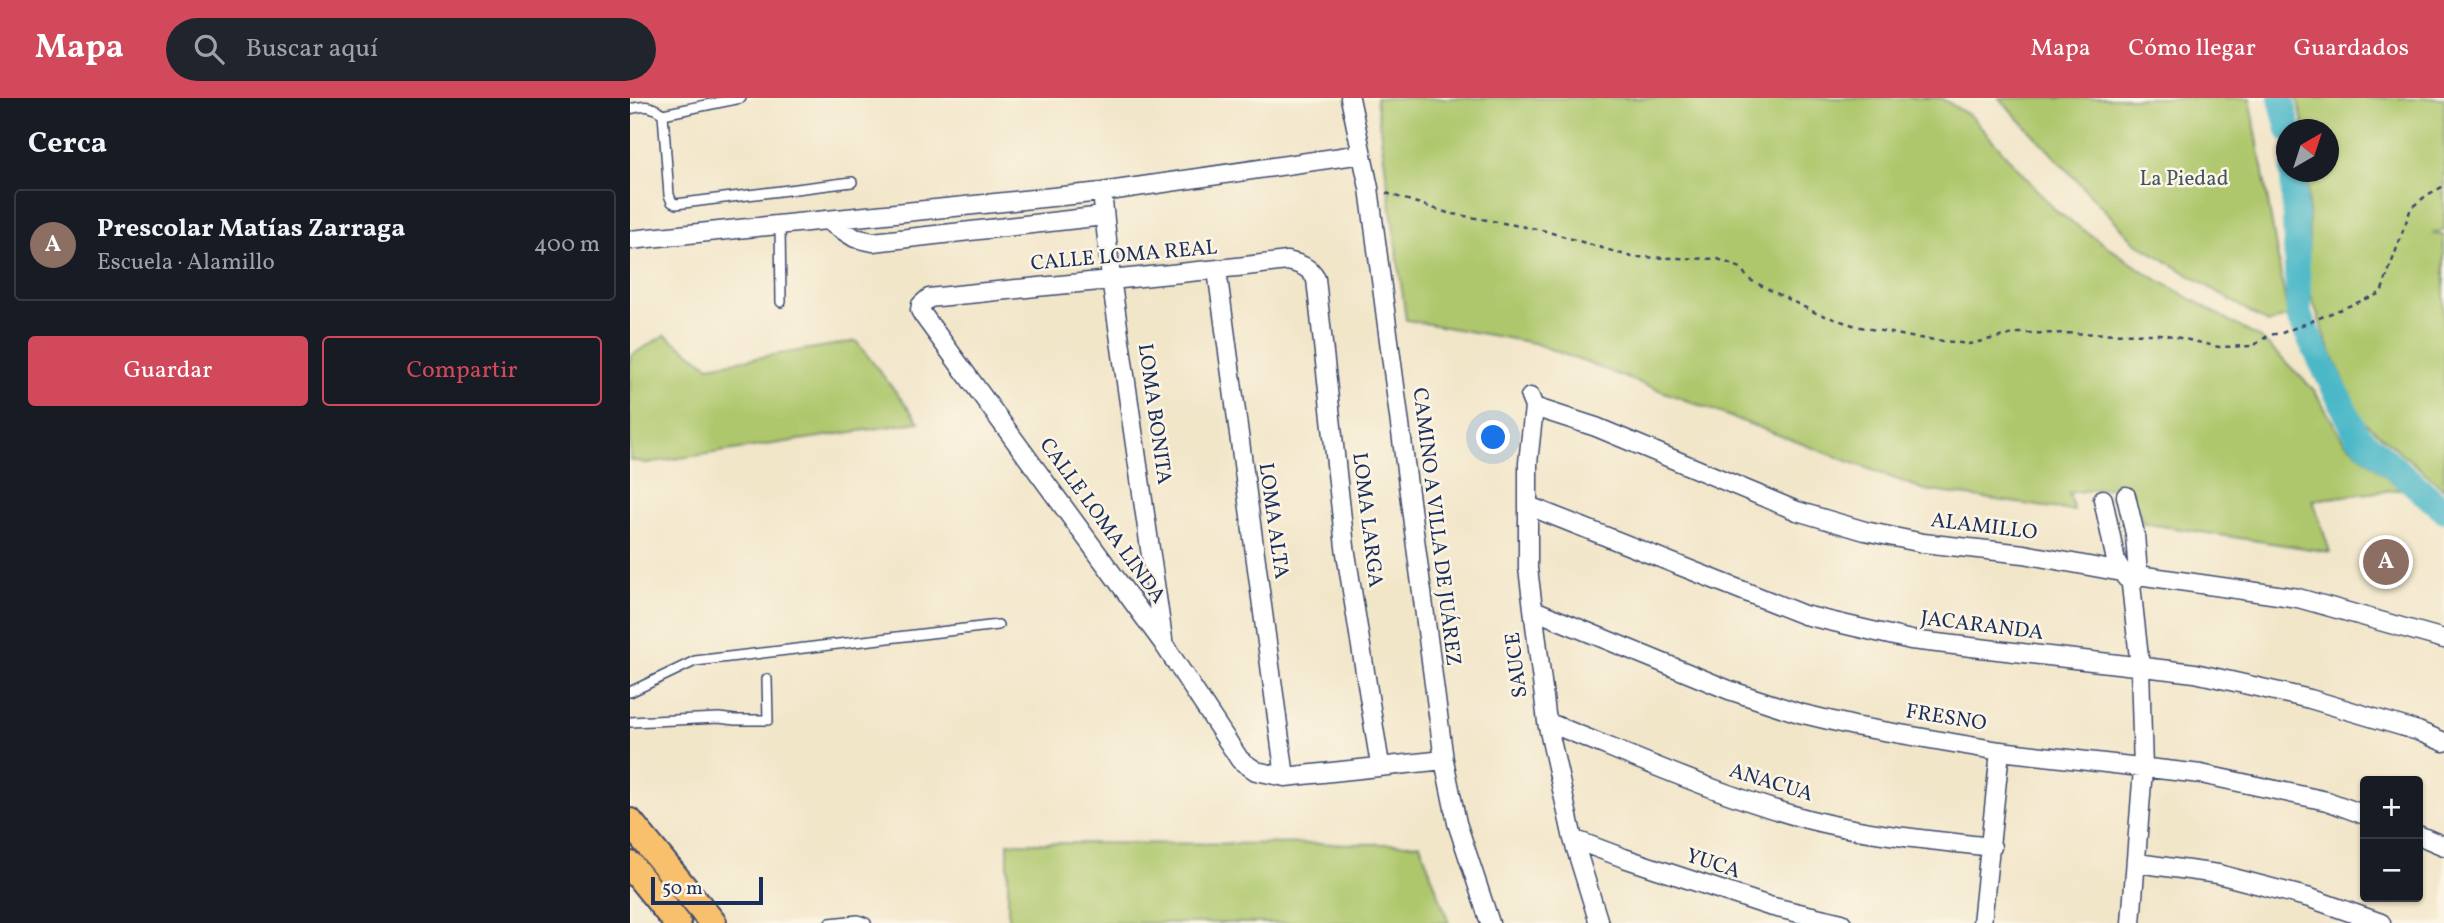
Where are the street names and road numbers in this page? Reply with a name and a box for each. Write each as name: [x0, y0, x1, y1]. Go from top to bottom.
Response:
street label: CALLE LOMA REAL: [1029, 233, 1219, 279]
street label: LOMA BONITA: [1130, 342, 1178, 487]
street label: CAMINO A VILLA DE JUÁREZ: [1405, 386, 1467, 668]
street label: CALLE LOMA LINDA: [1032, 432, 1172, 610]
street label: LOMA LARGA: [1344, 451, 1390, 590]
street label: LOMA ALTA: [1251, 461, 1296, 581]
street label: ALAMILLO: [1929, 506, 2039, 548]
street label: JACARANDA: [1919, 604, 2045, 648]
street label: SAUCE: [1499, 630, 1535, 700]
street label: FRESNO: [1904, 697, 1988, 739]
street label: ANACUA: [1726, 757, 1817, 810]
street label: YUCA: [1682, 842, 1744, 886]

